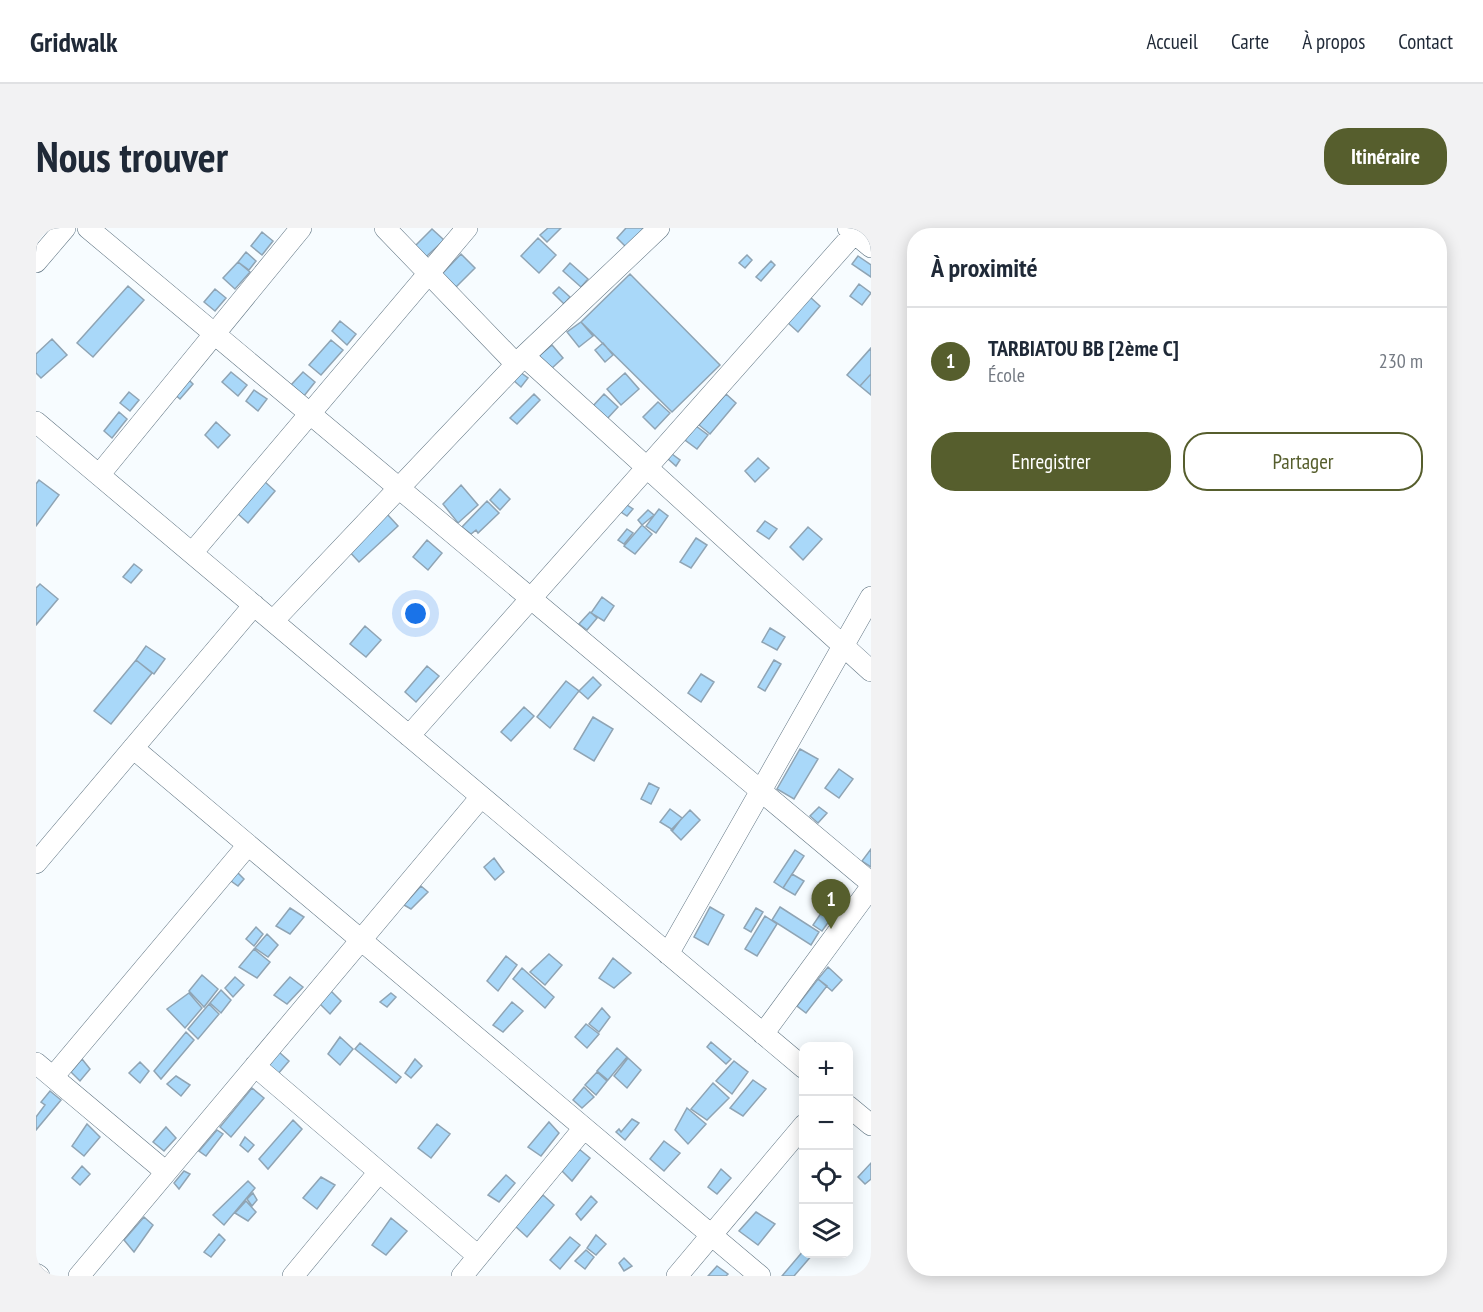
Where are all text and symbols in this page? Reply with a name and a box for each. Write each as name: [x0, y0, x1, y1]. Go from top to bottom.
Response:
text: Gridwalk: [30, 23, 118, 60]
text: Accueil: [1146, 28, 1198, 55]
text: Carte: [1231, 28, 1269, 55]
text: À propos: [1302, 28, 1365, 55]
text: Contact: [1398, 28, 1453, 55]
button: Itinéraire: [1324, 128, 1447, 185]
text: Nous trouver: [36, 129, 228, 184]
text: À proximité: [931, 251, 1038, 284]
text: TARBIATOU BB [2ème C]: [988, 334, 1179, 362]
text: 1: [946, 348, 955, 374]
text: 230 m: [1379, 348, 1423, 374]
text: École: [988, 362, 1025, 388]
button: Enregistrer: [931, 432, 1171, 491]
button: Partager: [1183, 432, 1423, 491]
your location: [401, 599, 430, 628]
pin: 1: [812, 880, 850, 929]
map controls: [799, 1042, 853, 1258]
button: +: [799, 1042, 853, 1096]
button: −: [799, 1096, 853, 1150]
button: locate: [799, 1150, 853, 1204]
button: layers: [799, 1204, 853, 1258]

